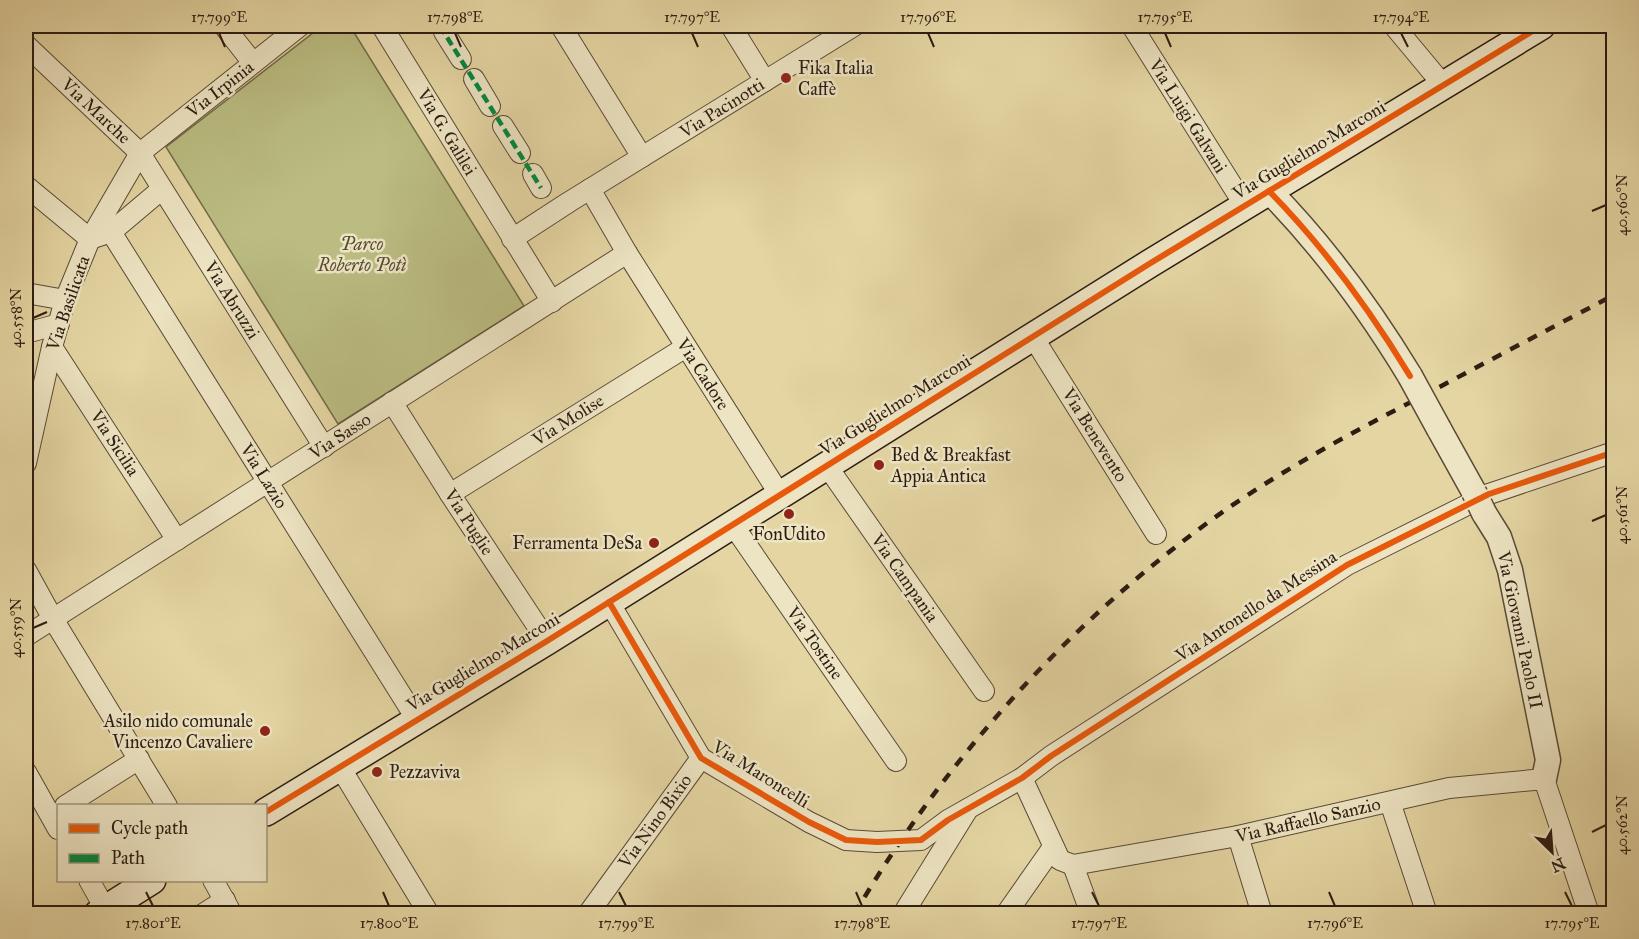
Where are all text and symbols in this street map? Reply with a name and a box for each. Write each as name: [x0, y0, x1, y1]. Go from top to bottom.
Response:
text: 17.799°E: [191, 8, 247, 26]
text: 17.798°E: [427, 8, 483, 26]
text: 17.797°E: [664, 8, 720, 26]
text: 17.796°E: [900, 8, 956, 26]
text: 17.795°E: [1137, 8, 1193, 26]
text: 17.794°E: [1373, 8, 1430, 26]
street label: Via Luigi Galvani: [1143, 54, 1232, 178]
street label: Via Irpinia: [181, 56, 258, 123]
place label: Fika Italia Caffè: [798, 57, 874, 100]
marker: Fika Italia Caffè: [779, 71, 793, 85]
street label: Via Marche: [56, 73, 135, 149]
street label: Via Pacinotti: [675, 73, 768, 143]
street label: Via G. Galilei: [412, 84, 482, 179]
street label: Via Guglielmo Marconi: [1228, 96, 1390, 206]
text: 40.560°N: [1613, 174, 1631, 236]
park label: Parco Roberto Potì: [317, 233, 406, 276]
street label: Via Basilicata: [41, 252, 95, 354]
street label: Via Abruzzi: [199, 256, 265, 343]
text: 40.558°N: [7, 288, 25, 348]
street label: Via Cadore: [671, 333, 734, 414]
street label: Via Guglielmo Marconi: [814, 349, 975, 462]
street label: Via Benevento: [1057, 383, 1133, 486]
street label: Via Molise: [527, 389, 608, 451]
street label: Via Sicilia: [85, 405, 145, 480]
street label: Via Sasso: [304, 408, 375, 465]
street label: Via Lazio: [235, 439, 292, 512]
place label: Bed & Breakfast Appia Antica: [890, 444, 1012, 487]
marker: Bed & Breakfast Appia Antica: [872, 458, 886, 472]
street label: Via Puglie: [438, 484, 499, 560]
text: 40.561°N: [1613, 485, 1631, 544]
marker: FonUdito: [782, 507, 796, 521]
place label: FonUdito: [752, 523, 826, 545]
street label: Via Campania: [866, 529, 944, 627]
place label: Ferramenta DeSa: [512, 532, 642, 554]
marker: Ferramenta DeSa: [647, 536, 661, 550]
street label: Via Antonello da Messina: [1170, 545, 1341, 667]
street label: Via Giovanni Paolo II: [1492, 548, 1548, 711]
text: 40.559°N: [7, 598, 25, 658]
street label: Via Tostine: [781, 601, 848, 684]
street label: Via Guglielmo Marconi: [402, 608, 564, 718]
place label: Asilo nido comunale Vincenzo Cavaliere: [103, 710, 253, 753]
marker: Asilo nido comunale Vincenzo Cavaliere: [258, 724, 272, 738]
street label: Via Maroncelli: [707, 735, 814, 813]
place label: Pezzaviva: [389, 761, 460, 783]
marker: Pezzaviva: [370, 765, 384, 779]
street label: Via Nino Bixio: [613, 770, 696, 873]
street label: Via Raffaello Sanzio: [1233, 793, 1383, 848]
text: 40.562°N: [1613, 795, 1631, 855]
legend: [57, 804, 267, 882]
text: Cycle path: [111, 817, 188, 839]
north arrow: [1522, 822, 1582, 882]
text: Path: [111, 847, 145, 869]
text: N: [1548, 854, 1568, 877]
text: 17.801°E: [125, 914, 181, 932]
text: 17.800°E: [360, 914, 418, 932]
text: 17.799°E: [598, 914, 654, 932]
text: 17.798°E: [834, 914, 890, 932]
text: 17.797°E: [1071, 914, 1127, 932]
text: 17.796°E: [1307, 914, 1363, 932]
text: 17.795°E: [1544, 914, 1600, 932]

